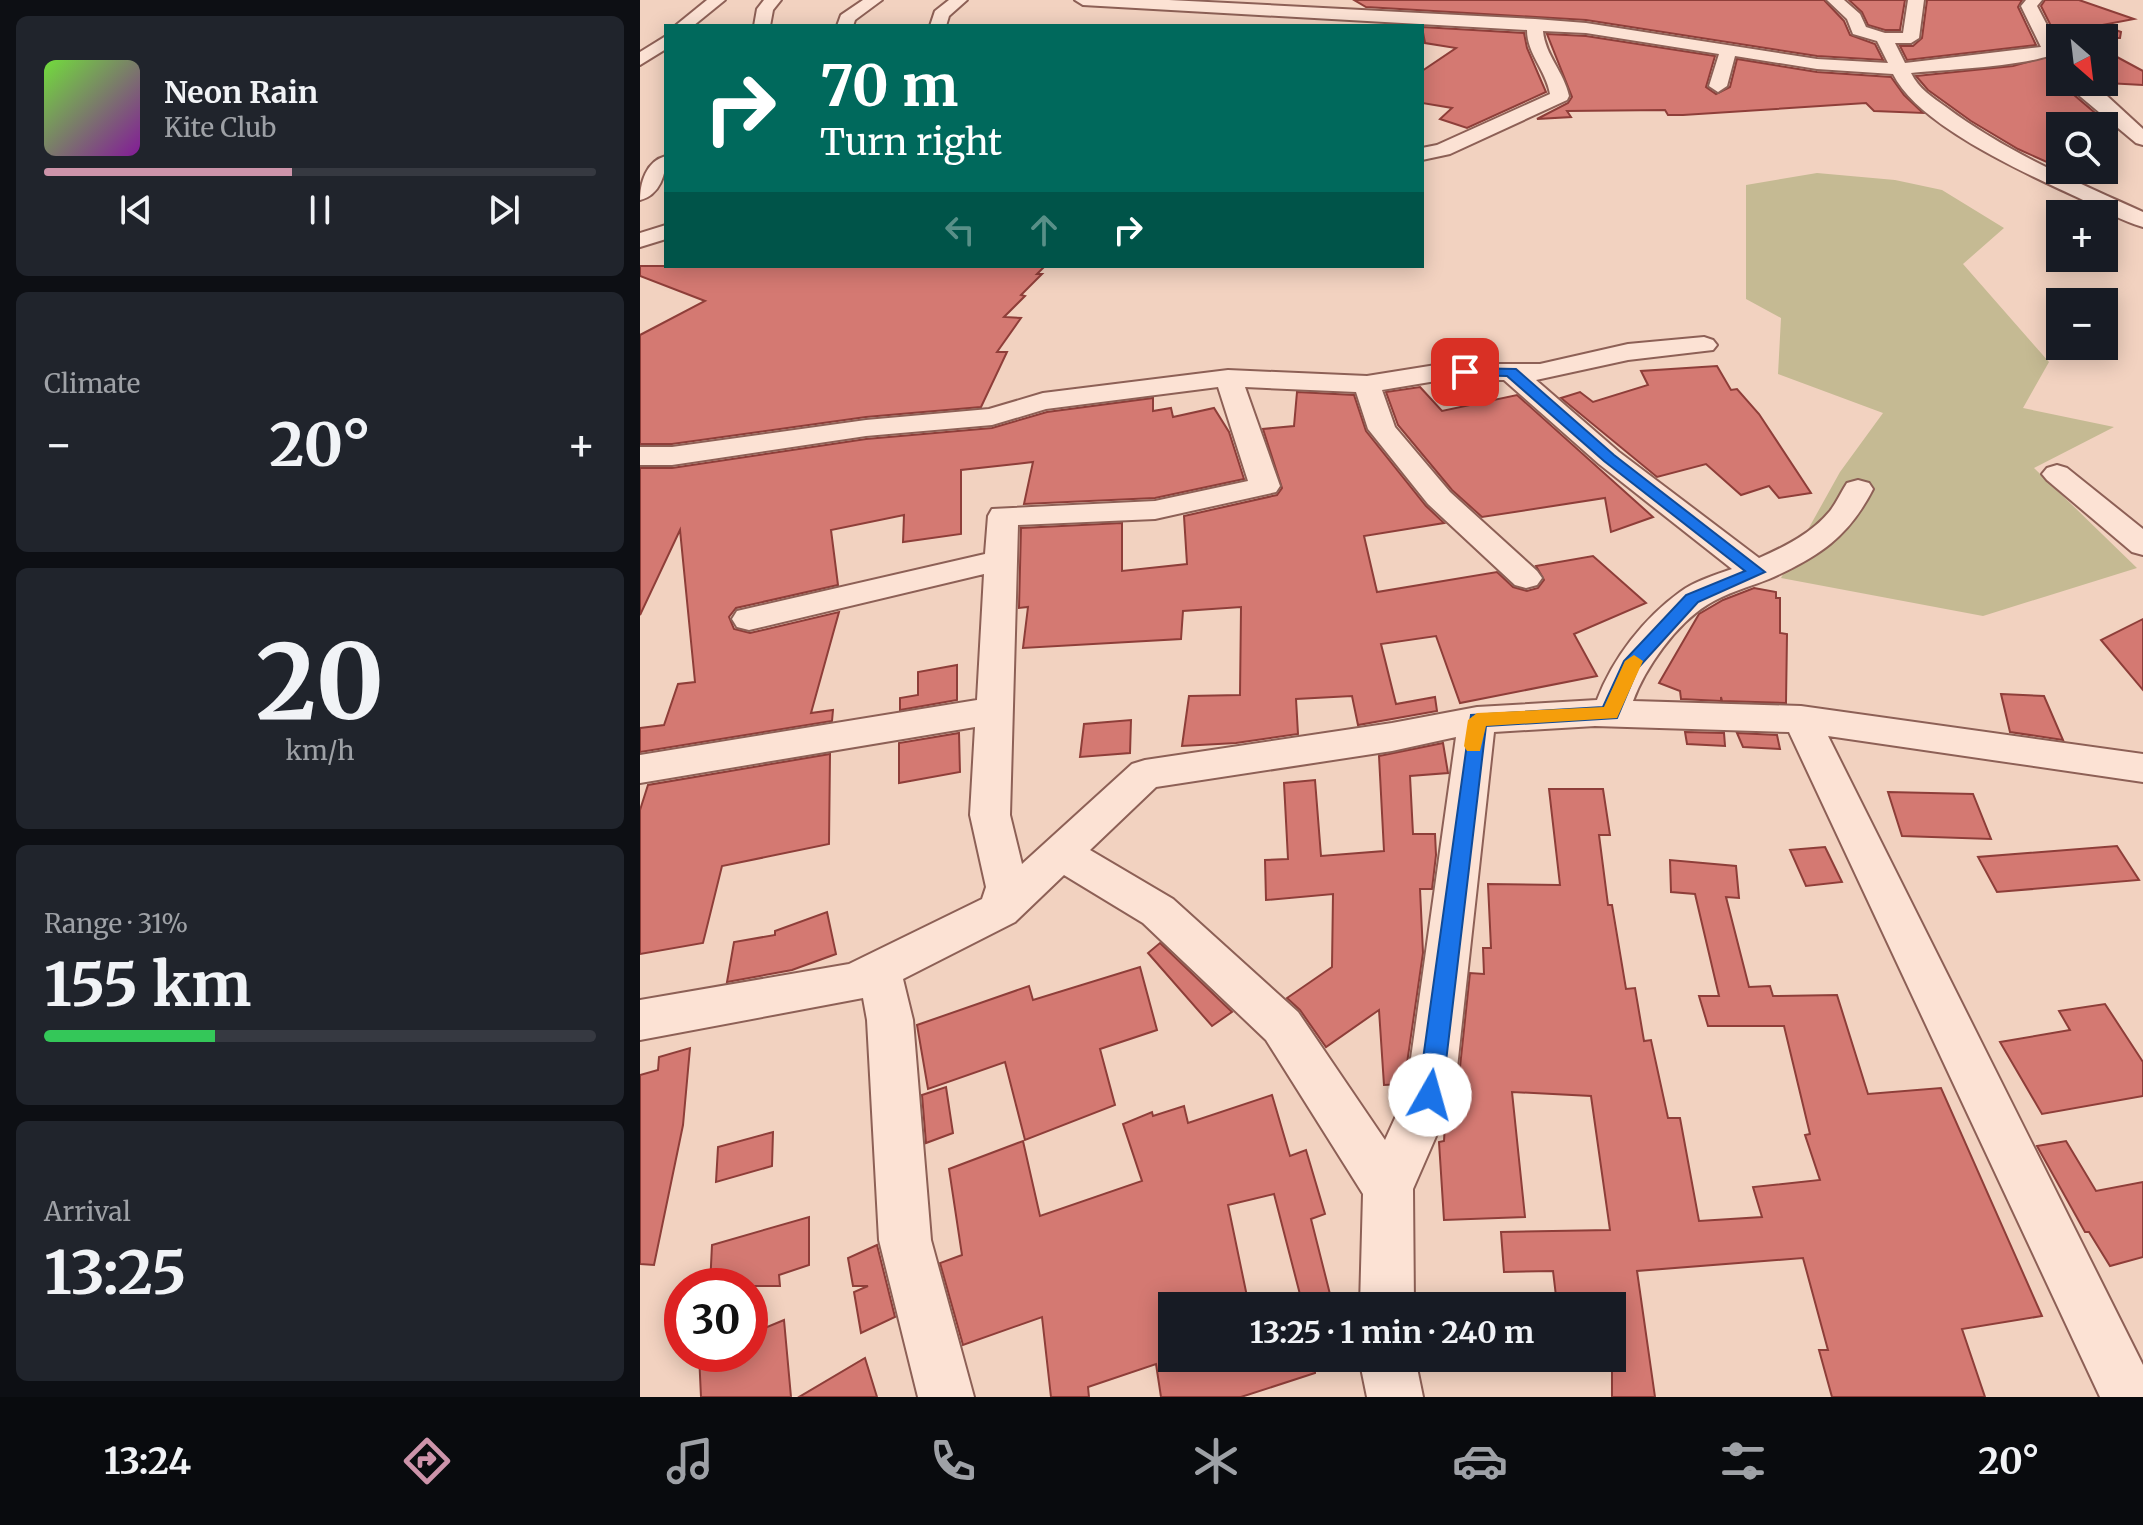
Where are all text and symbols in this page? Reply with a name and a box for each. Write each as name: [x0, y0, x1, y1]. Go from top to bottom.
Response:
north arrow: [2046, 24, 2118, 96]
map controls: [2046, 24, 2118, 360]
text: 70 m: [820, 51, 958, 121]
icon: right: [688, 56, 792, 160]
text: Neon Rain: [164, 73, 318, 111]
text: Kite Club: [164, 111, 276, 144]
button: search: [2046, 112, 2118, 184]
text: Turn right: [820, 120, 1002, 165]
icon: previous: [114, 188, 158, 232]
icon: pause: [298, 188, 342, 232]
icon: next: [482, 188, 526, 232]
button: +: [2046, 200, 2118, 272]
icon: left: [938, 208, 982, 252]
icon: ahead: [1022, 208, 1066, 252]
icon: right: [1106, 208, 1150, 252]
button: −: [2046, 288, 2118, 360]
pin: [1431, 338, 1499, 406]
icon: arrive: [1443, 350, 1487, 394]
text: Climate: [44, 367, 140, 400]
text: 20°: [269, 407, 371, 482]
text: −: [44, 417, 73, 472]
text: +: [567, 417, 596, 472]
text: 20: [256, 617, 384, 747]
text: km/h: [286, 734, 354, 767]
text: Range · 31%: [44, 907, 188, 940]
text: 155 km: [44, 947, 251, 1022]
position arrow: [1388, 1053, 1472, 1137]
text: Arrival: [44, 1195, 131, 1228]
text: 13:25: [44, 1235, 187, 1310]
speed limit sign: 30: [664, 1268, 768, 1372]
text: 13:25 · 1 min · 240 m: [1250, 1313, 1534, 1351]
icon: directions: [399, 1433, 455, 1489]
icon: music: [662, 1433, 718, 1489]
icon: phone: [925, 1433, 981, 1489]
icon: climate: [1188, 1433, 1244, 1489]
icon: car: [1452, 1433, 1508, 1489]
icon: filters: [1715, 1433, 1771, 1489]
text: 13:24: [104, 1439, 191, 1484]
text: 20°: [1978, 1439, 2039, 1484]

